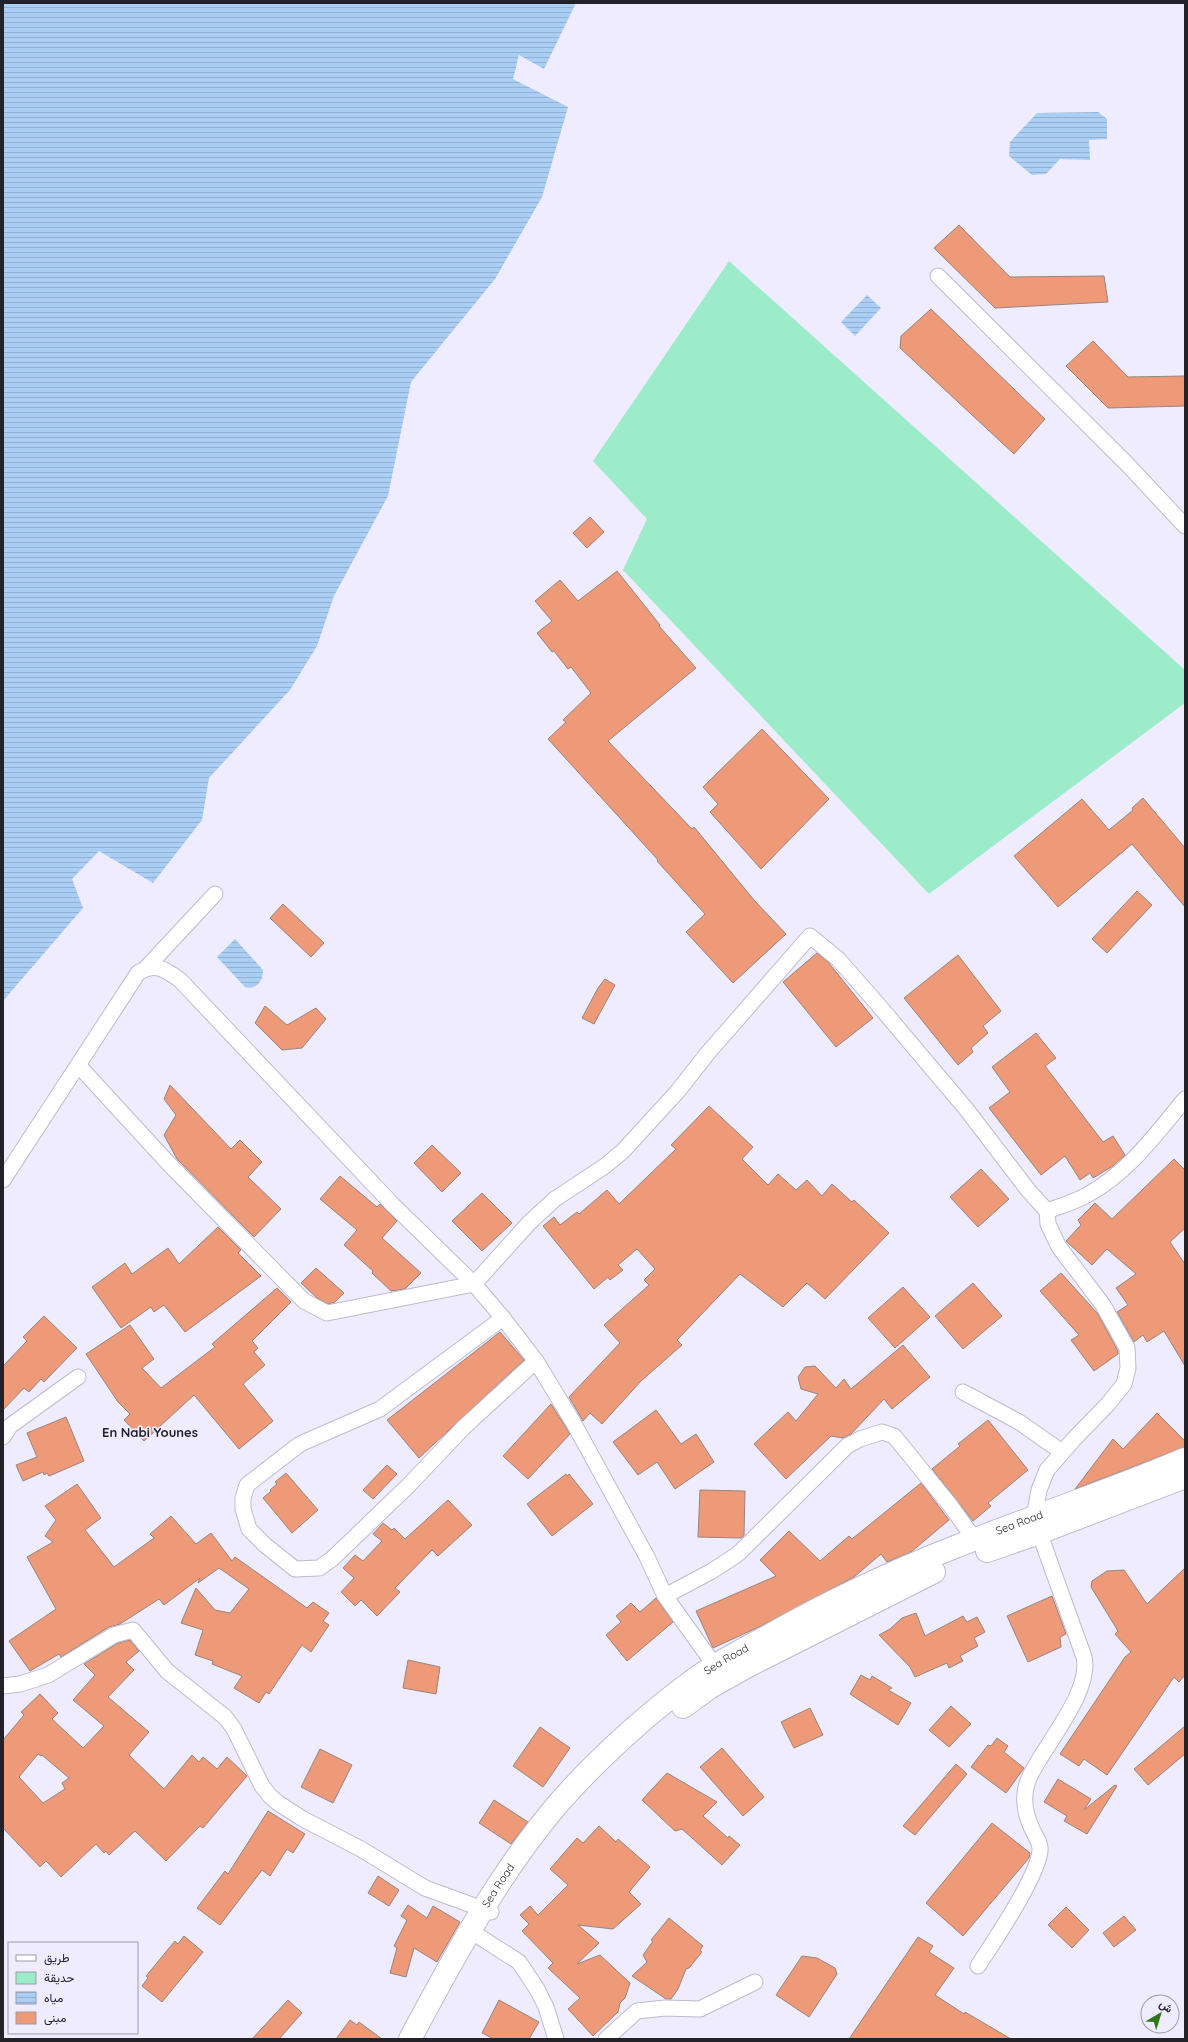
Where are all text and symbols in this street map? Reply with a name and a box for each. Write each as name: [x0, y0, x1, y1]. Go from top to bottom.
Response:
district label: En Nabi Younes: [102, 1424, 198, 1440]
street label: Sea Road: [994, 1507, 1045, 1538]
street label: Sea Road: [701, 1641, 751, 1678]
street label: Sea Road: [479, 1861, 517, 1910]
legend: [8, 1942, 138, 2034]
text: طريق: [44, 1950, 70, 1966]
text: حديقة: [44, 1970, 74, 1985]
text: مياه: [44, 1990, 63, 2005]
north arrow: [1140, 1994, 1180, 2034]
text: ش: [1157, 1997, 1176, 2016]
text: مبنى: [44, 2010, 66, 2026]

